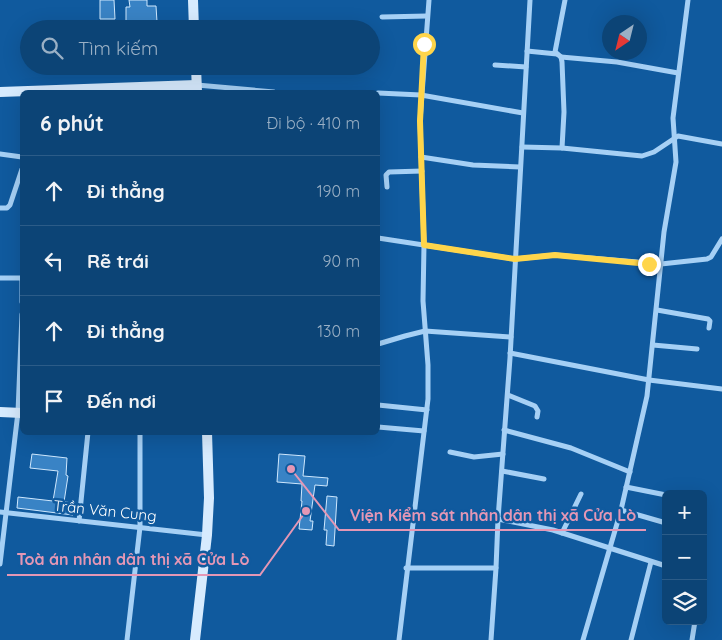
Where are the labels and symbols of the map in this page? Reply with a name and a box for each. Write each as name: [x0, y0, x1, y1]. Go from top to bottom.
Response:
north arrow: [602, 15, 647, 60]
route start: [413, 33, 436, 56]
route end: [638, 253, 661, 276]
street label: Trần Văn Cung: [53, 496, 158, 525]
callout: Viện Kiểm sát nhân dân thị xã Cửa Lò: [339, 499, 646, 530]
text: Viện Kiểm sát nhân dân thị xã Cửa Lò: [350, 505, 636, 525]
callout: Toà án nhân dân thị xã Cửa Lò: [7, 544, 260, 575]
text: Toà án nhân dân thị xã Cửa Lò: [16, 549, 250, 569]

